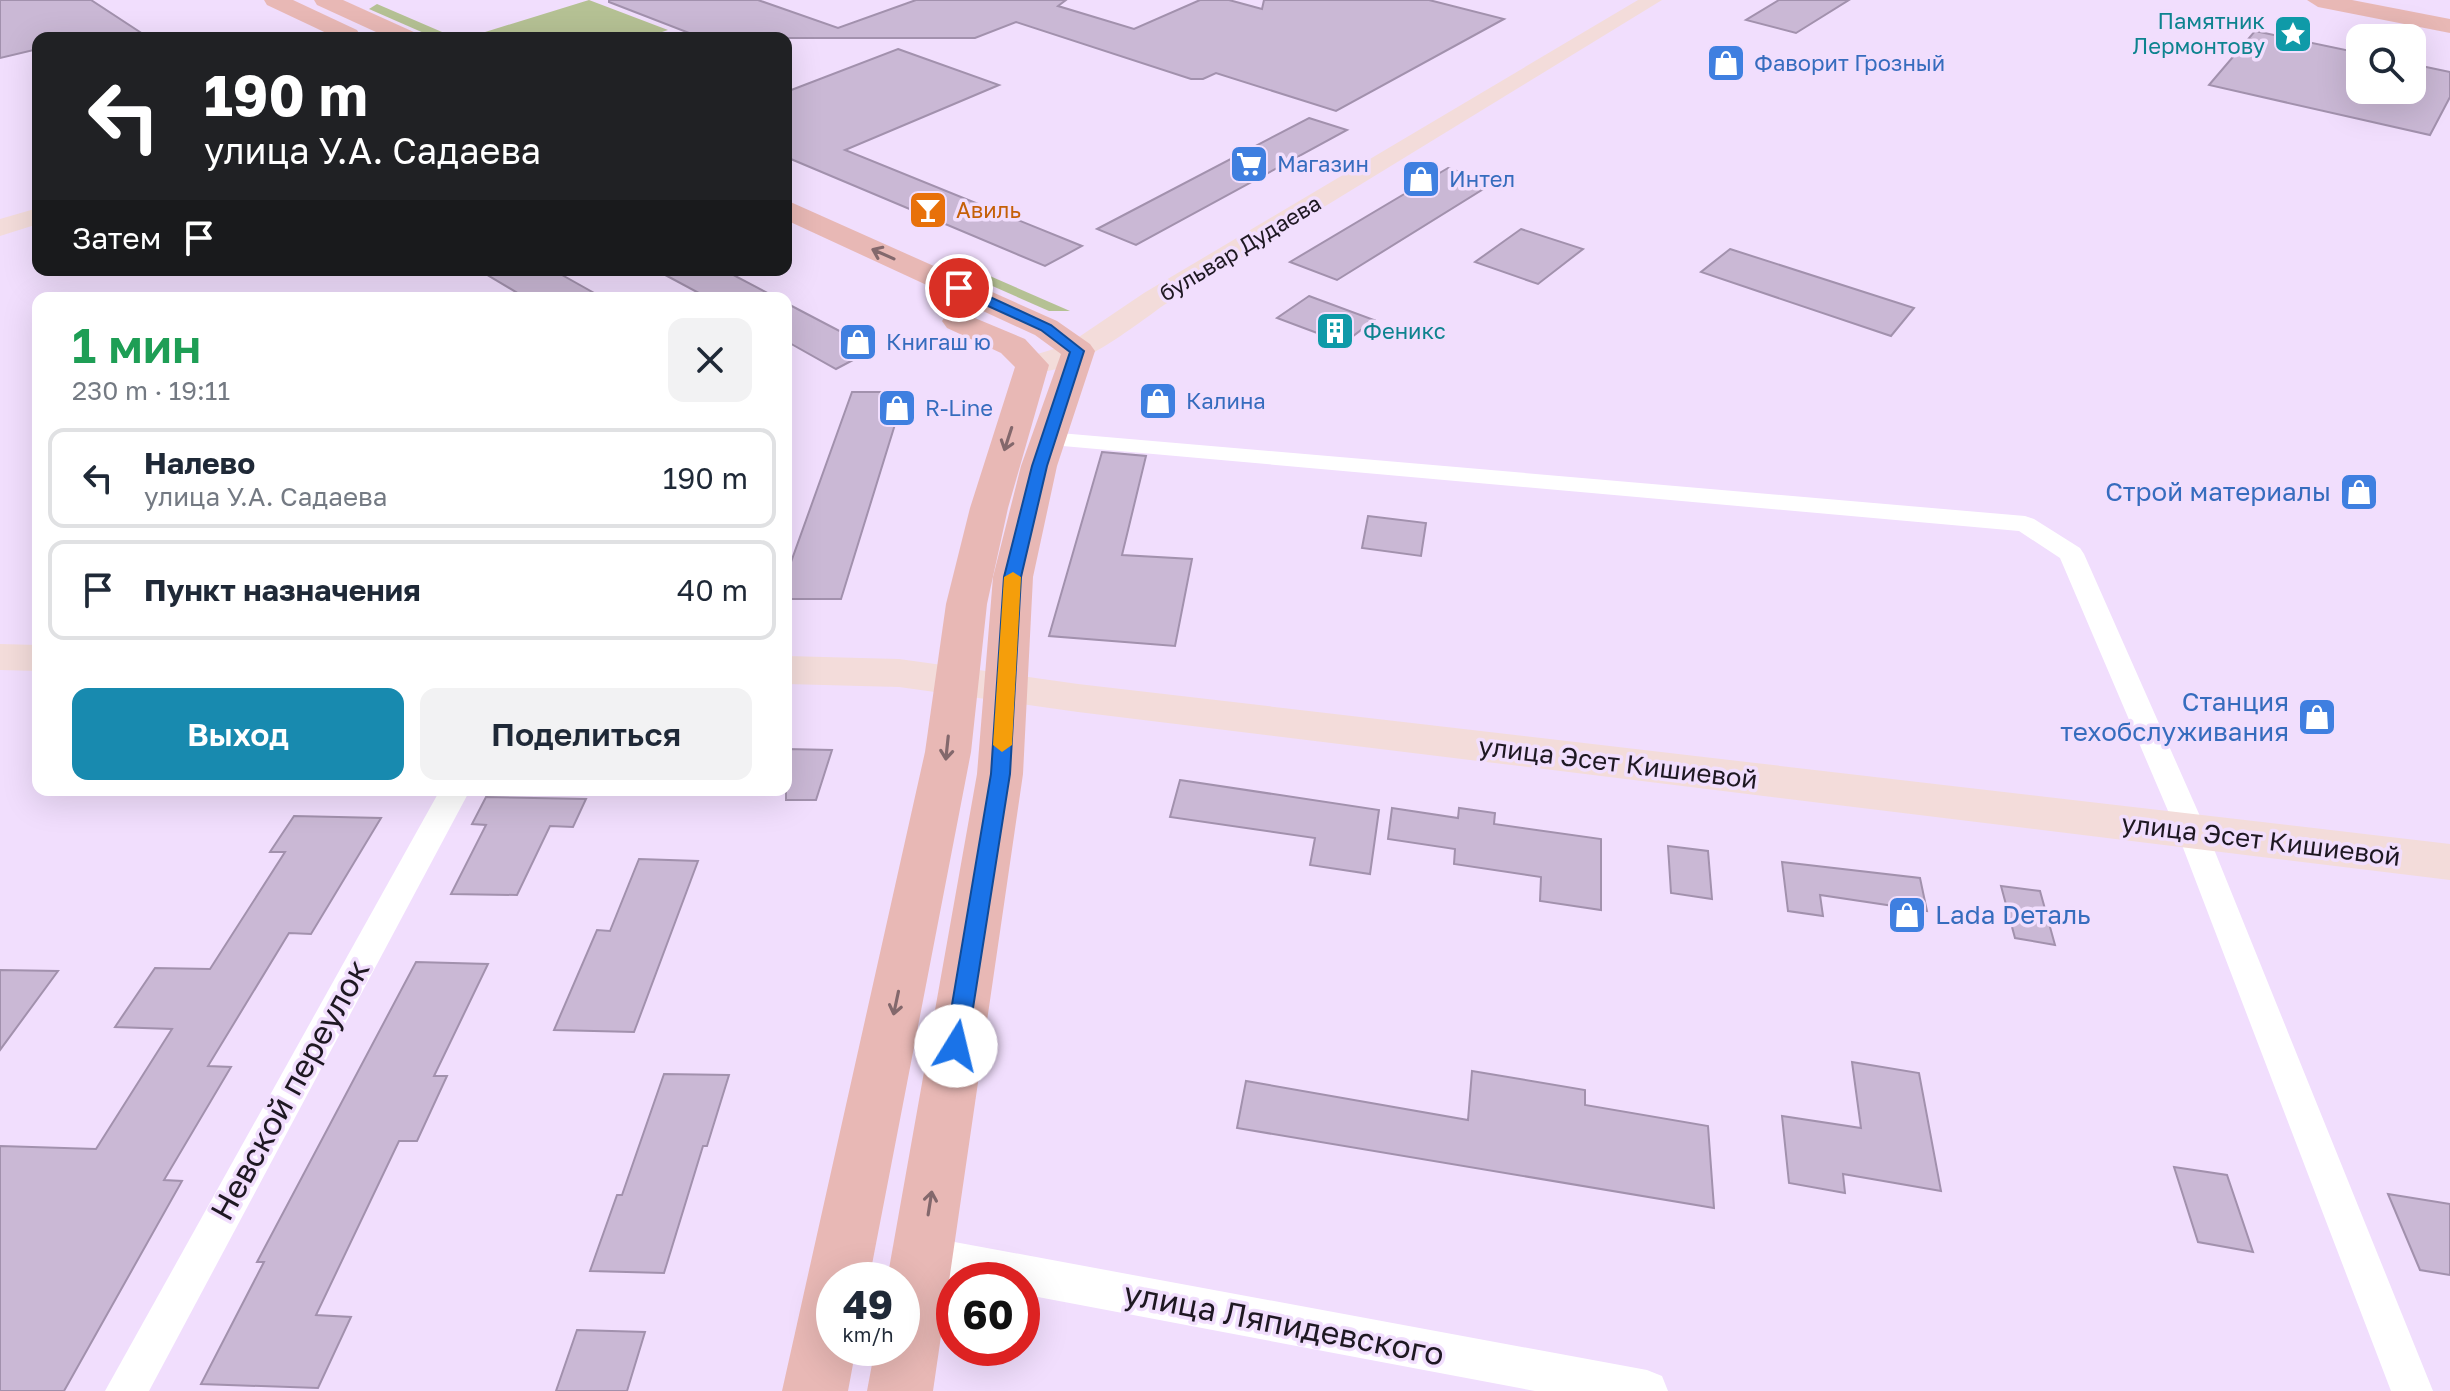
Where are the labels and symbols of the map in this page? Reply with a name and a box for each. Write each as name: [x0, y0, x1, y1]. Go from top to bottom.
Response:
place label: Памятник Лермонтову: [2132, 7, 2265, 59]
place icon: Памятник Лермонтову: [2272, 13, 2314, 55]
shop icon: Фаворит Грозный: [1705, 42, 1747, 84]
place label: Фаворит Грозный: [1754, 49, 1945, 76]
supermarket icon: Магазин: [1228, 143, 1270, 185]
place label: Магазин: [1277, 150, 1369, 177]
shop icon: Интел: [1400, 158, 1442, 200]
place label: Интел: [1449, 165, 1515, 192]
bar icon: Авиль: [907, 189, 949, 231]
street label: бульвар Дудаева: [1154, 189, 1325, 306]
place label: Авиль: [956, 196, 1021, 223]
one-way arrow: [872, 245, 896, 260]
pin: [925, 254, 993, 322]
building icon: Феникс: [1314, 310, 1356, 352]
place label: Феникс: [1363, 317, 1446, 344]
shop icon: Книгаш ю: [837, 321, 879, 363]
place label: Книгаш ю: [886, 328, 991, 355]
shop icon: Калина: [1137, 380, 1179, 422]
shop icon: R-Line: [876, 387, 918, 429]
place label: Калина: [1186, 387, 1266, 414]
place label: R-Line: [925, 394, 993, 421]
one-way arrow: [1000, 426, 1014, 451]
shop icon: Строй материалы: [2338, 471, 2380, 513]
place label: Строй материалы: [2105, 476, 2331, 507]
place label: Станция техобслуживания: [2060, 686, 2289, 747]
shop icon: Станция техобслуживания: [2296, 696, 2338, 738]
street label: улица Эсет Кишиевой: [1477, 730, 1759, 795]
one-way arrow: [940, 734, 955, 761]
street label: улица Эсет Кишиевой: [2120, 807, 2402, 872]
shop icon: Lada Dеталь: [1886, 894, 1928, 936]
place label: Lada Dеталь: [1935, 899, 2091, 930]
street label: Невской переулок: [202, 953, 376, 1226]
one-way arrow: [887, 989, 902, 1015]
position arrow: [914, 1004, 998, 1088]
one-way arrow: [923, 1191, 938, 1217]
speed limit sign: 60: [936, 1262, 1040, 1366]
street label: улица Ляпидевского: [1121, 1273, 1448, 1373]

